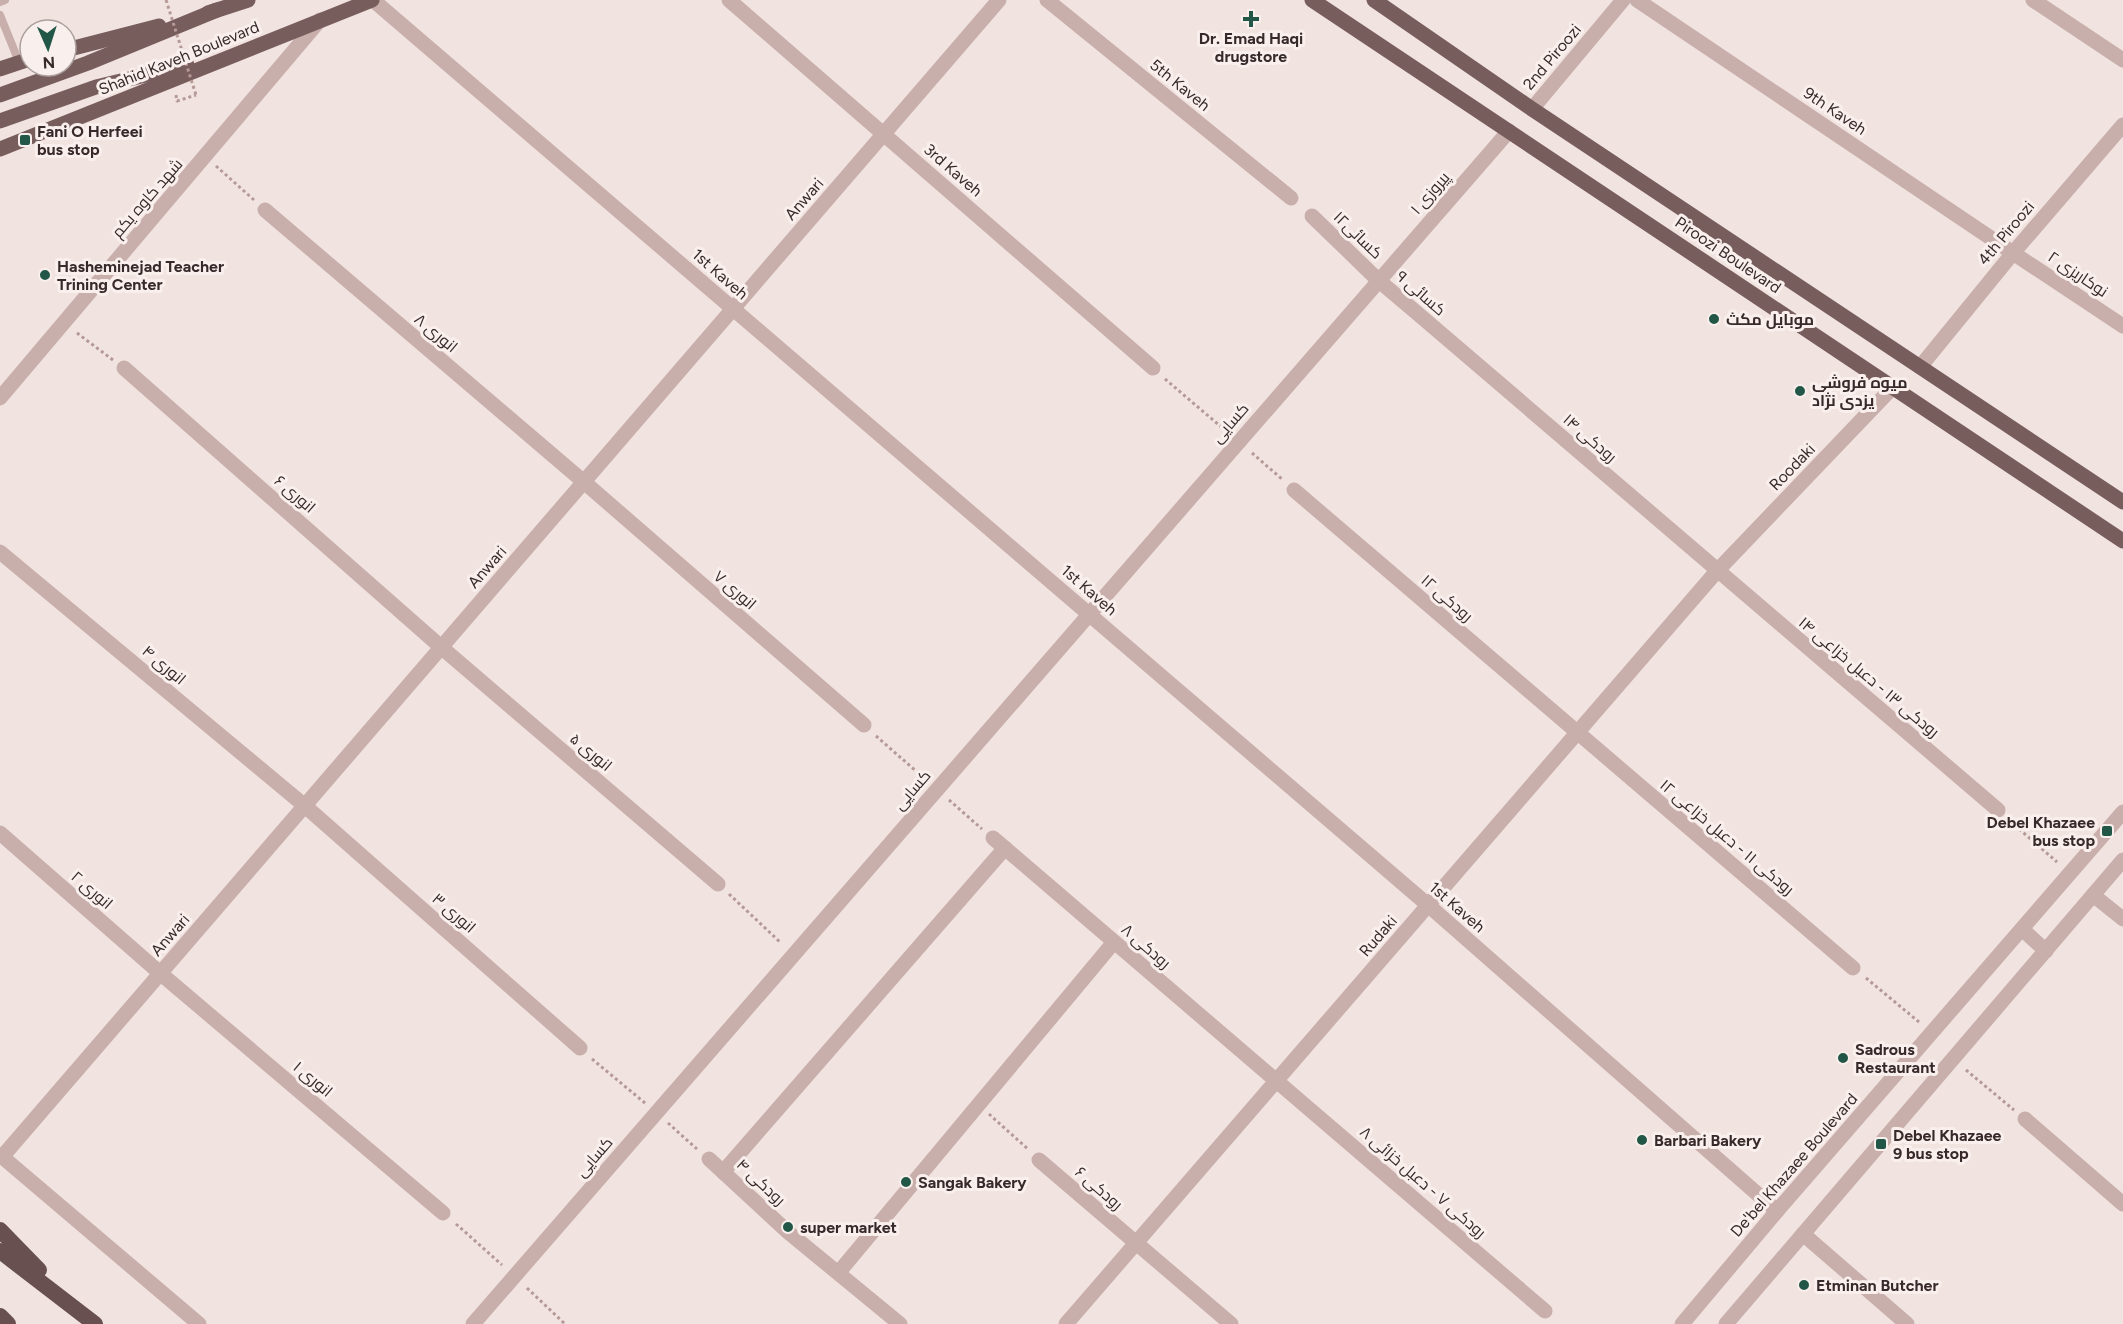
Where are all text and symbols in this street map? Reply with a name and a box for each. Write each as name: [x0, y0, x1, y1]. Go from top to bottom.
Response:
marker: Dr. Emad Haqi drugstore: [1244, 12, 1258, 26]
street label: Shahid Kaveh Boulevard: [96, 17, 262, 99]
north arrow: [18, 18, 78, 78]
street label: 2nd Piroozi: [1519, 20, 1585, 94]
place label: Dr. Emad Haqi drugstore: [1199, 29, 1303, 66]
text: N: [42, 53, 55, 72]
street label: 5th Kaveh: [1146, 55, 1214, 115]
street label: 9th Kaveh: [1800, 83, 1870, 139]
place label: Fani O Herfeei bus stop: [37, 122, 143, 159]
marker: Fani O Herfeei bus stop: [18, 133, 32, 147]
street label: 3rd Kaveh: [920, 140, 986, 200]
street label: شهد کاوه یکم: [108, 155, 188, 243]
street label: پیروزی ۱: [1406, 167, 1456, 219]
street label: Anwari: [781, 174, 827, 224]
street label: 4th Piroozi: [1974, 197, 2038, 269]
street label: کسائی۱۲: [1329, 207, 1386, 263]
street label: Piroozi Boulevard: [1671, 213, 1785, 297]
street label: 1st Kaveh: [688, 245, 752, 303]
street label: نوکاریزی ۲: [2044, 247, 2112, 302]
place label: Hasheminejad Teacher Trining Center: [57, 257, 224, 294]
street label: کسائی ۹: [1392, 266, 1450, 320]
marker: Hasheminejad Teacher Trining Center: [38, 268, 52, 282]
street label: انوری ۸: [410, 310, 461, 357]
place label: موبایل مکث: [1726, 310, 1814, 329]
marker: موبایل مکث: [1707, 312, 1721, 326]
place label: میوه فروشی یزدی نژاد: [1812, 373, 1908, 410]
marker: میوه فروشی یزدی نژاد: [1793, 384, 1807, 398]
street label: کسایی: [1207, 399, 1253, 448]
street label: رودکی ۱۴: [1559, 410, 1621, 467]
street label: Roodaki: [1765, 440, 1819, 494]
street label: انوری ۶: [270, 471, 319, 518]
street label: Anwari: [464, 542, 510, 592]
street label: 1st Kaveh: [1057, 561, 1121, 619]
street label: انوری ۷: [709, 566, 760, 614]
street label: رودکی ۱۲: [1417, 570, 1477, 626]
street label: رودکی ۱۳ - دعبل خزاعی ۱۴: [1794, 613, 1943, 742]
street label: انوری ۴: [138, 641, 190, 689]
street label: انوری ۵: [565, 729, 616, 776]
street label: کسایی: [889, 766, 935, 815]
street label: رودکی ۱۱ - دعبل خزاعی ۱۲: [1655, 775, 1798, 899]
place label: Debel Khazaee bus stop: [1987, 813, 2095, 850]
marker: Debel Khazaee bus stop: [2100, 824, 2114, 838]
street label: انوری ۲: [67, 867, 117, 914]
street label: 1st Kaveh: [1425, 878, 1489, 936]
street label: انوری ۳: [428, 889, 480, 938]
street label: Anwari: [147, 910, 193, 960]
street label: Rudaki: [1355, 912, 1401, 960]
street label: رودکی ۸: [1117, 920, 1174, 973]
place label: Sadrous Restaurant: [1855, 1040, 1936, 1077]
marker: Sadrous Restaurant: [1836, 1051, 1850, 1065]
street label: انوری ۱: [289, 1057, 336, 1102]
street label: De'bel Khazaee Boulevard: [1726, 1089, 1862, 1241]
street label: رودکی ۷ - دعبل خزائی ۸: [1355, 1122, 1490, 1243]
place label: Debel Khazaee 9 bus stop: [1893, 1126, 2002, 1163]
place label: Barbari Bakery: [1654, 1131, 1762, 1150]
street label: کسایی: [571, 1133, 617, 1182]
marker: Barbari Bakery: [1635, 1133, 1649, 1147]
marker: Debel Khazaee 9 bus stop: [1874, 1137, 1888, 1151]
street label: رودکی ۴: [732, 1155, 789, 1210]
street label: رودکی ۶: [1071, 1162, 1127, 1214]
place label: Sangak Bakery: [918, 1173, 1027, 1192]
marker: Sangak Bakery: [899, 1175, 913, 1189]
place label: super market: [800, 1218, 897, 1237]
marker: super market: [781, 1220, 795, 1234]
place label: Etminan Butcher: [1816, 1276, 1938, 1295]
marker: Etminan Butcher: [1797, 1278, 1811, 1292]

